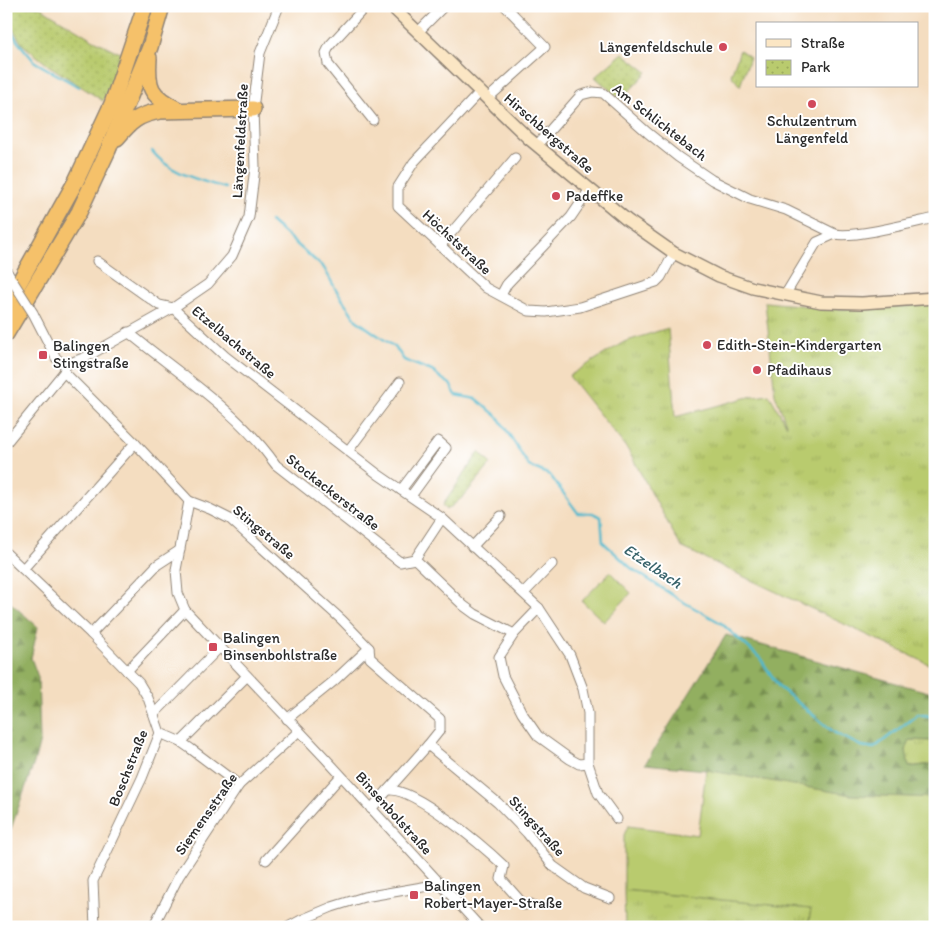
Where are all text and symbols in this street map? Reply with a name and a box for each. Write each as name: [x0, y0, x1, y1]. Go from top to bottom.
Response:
legend: [756, 22, 918, 88]
text: Straße: [801, 34, 845, 52]
place label: Längenfeldschule: [599, 38, 713, 56]
marker: Längenfeldschule: [717, 41, 729, 53]
text: Park: [801, 58, 831, 76]
street label: Am Schlichtebach: [609, 79, 711, 165]
street label: Längenfeldstraße: [228, 83, 252, 199]
street label: Hirschbergstraße: [500, 89, 598, 177]
marker: Schulzentrum Längenfeld: [806, 98, 818, 110]
place label: Schulzentrum Längenfeld: [767, 112, 857, 147]
place label: Padeffke: [566, 187, 623, 205]
marker: Padeffke: [550, 190, 562, 202]
street label: Höchststraße: [419, 206, 495, 278]
street label: Etzelbachstraße: [188, 302, 280, 382]
place label: Edith-Stein-Kindergarten: [717, 336, 882, 354]
place label: Balingen Stingstraße: [53, 337, 129, 372]
marker: Edith-Stein-Kindergarten: [701, 339, 713, 351]
marker: Balingen Stingstraße: [37, 349, 49, 361]
place label: Pfadihaus: [767, 361, 832, 379]
marker: Pfadihaus: [751, 364, 763, 376]
street label: Stockackerstraße: [283, 450, 383, 534]
street label: Stingstraße: [229, 501, 299, 563]
water label: Etzelbach: [620, 540, 686, 593]
place label: Balingen Binsenbohlstraße: [223, 629, 337, 664]
marker: Balingen Binsenbohlstraße: [207, 641, 219, 653]
street label: Boschstraße: [104, 727, 152, 809]
street label: Binsenbolstraße: [352, 768, 436, 858]
street label: Siemensstraße: [171, 769, 241, 859]
street label: Stingstraße: [505, 792, 569, 860]
place label: Balingen Robert-Mayer-Straße: [424, 877, 562, 912]
marker: Balingen Robert-Mayer-Straße: [408, 889, 420, 901]

